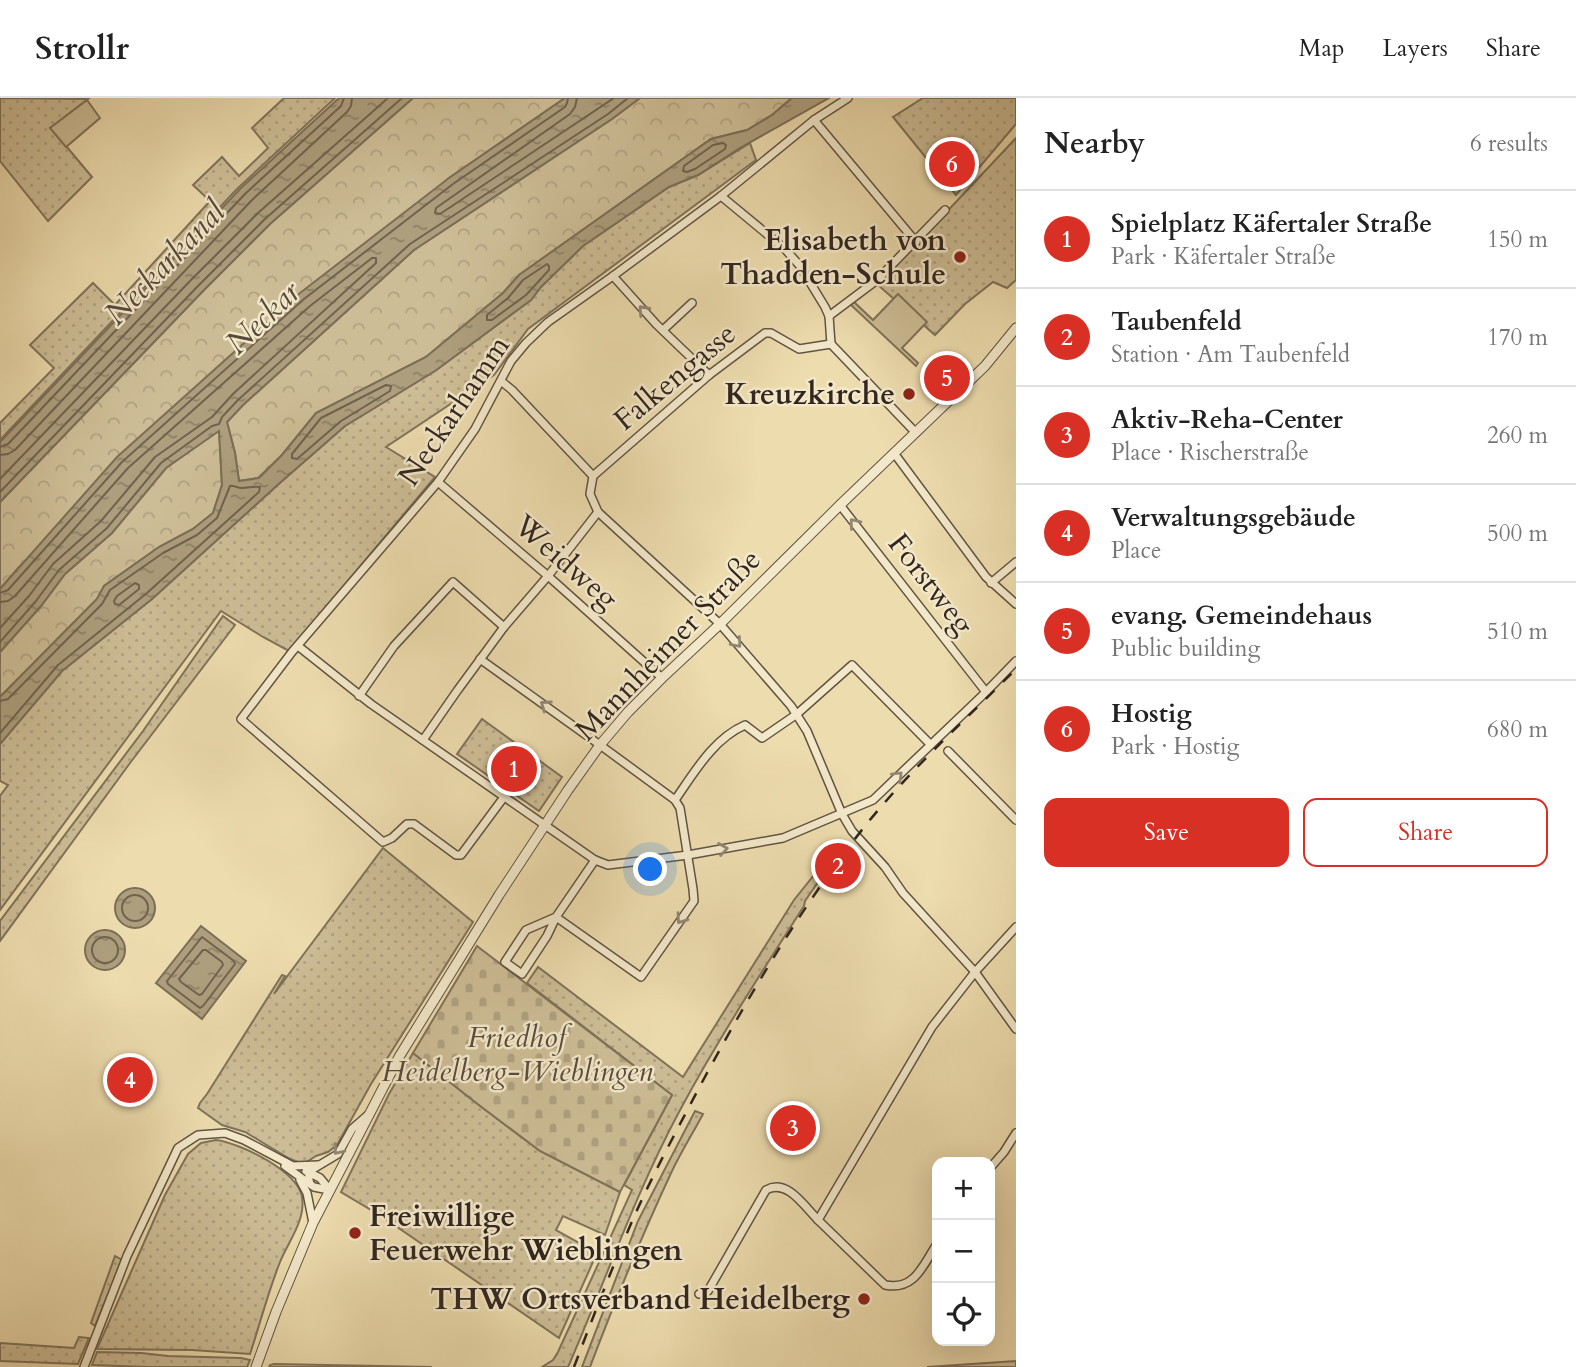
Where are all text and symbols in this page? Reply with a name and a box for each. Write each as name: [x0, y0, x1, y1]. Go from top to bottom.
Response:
text: Strollr: [35, 26, 129, 71]
text: Map: [1299, 32, 1345, 65]
text: Layers: [1383, 32, 1448, 65]
text: Share: [1486, 32, 1541, 65]
text: Nearby: [1044, 123, 1145, 164]
text: 6 results: [1470, 128, 1548, 159]
pin: 6: [929, 138, 975, 190]
water label: Neckarkanal: [94, 190, 236, 335]
text: Spielplatz Käfertaler Straße: [1111, 206, 1432, 241]
place label: Elisabeth von Thadden-Schule: [720, 220, 946, 295]
text: 1: [1061, 224, 1073, 255]
text: 150 m: [1487, 224, 1548, 255]
text: Park · Käfertaler Straße: [1111, 241, 1336, 272]
marker: Elisabeth von Thadden-Schule: [952, 249, 968, 265]
water label: Neckar: [216, 270, 311, 365]
text: Taubenfeld: [1111, 304, 1242, 339]
one-way arrow: [639, 305, 651, 318]
street label: Falkengasse: [605, 314, 745, 440]
text: 2: [1061, 322, 1073, 353]
text: 170 m: [1487, 322, 1548, 353]
street label: Neckarhamm: [389, 327, 520, 494]
text: Station · Am Taubenfeld: [1111, 339, 1350, 370]
pin: 5: [924, 352, 970, 404]
place label: Kreuzkirche: [724, 374, 895, 415]
marker: Kreuzkirche: [901, 386, 917, 402]
text: Aktiv-Reha-Center: [1111, 402, 1343, 437]
text: 3: [1061, 420, 1073, 451]
text: 260 m: [1487, 420, 1548, 451]
text: Place · Rischerstraße: [1111, 437, 1309, 468]
text: Verwaltungsgebäude: [1111, 500, 1356, 535]
street label: Weidweg: [504, 505, 627, 619]
one-way arrow: [849, 518, 862, 530]
text: 4: [1061, 518, 1073, 549]
text: 500 m: [1487, 518, 1548, 549]
street label: Forstweg: [878, 525, 984, 643]
text: Place: [1111, 535, 1161, 566]
street label: Mannheimer Straße: [566, 540, 770, 750]
text: evang. Gemeindehaus: [1111, 598, 1372, 633]
text: 5: [1061, 616, 1073, 647]
text: 510 m: [1487, 616, 1548, 647]
text: Public building: [1111, 633, 1261, 664]
one-way arrow: [729, 635, 741, 648]
text: Hostig: [1111, 696, 1192, 731]
one-way arrow: [540, 701, 553, 713]
text: 6: [1061, 714, 1073, 745]
text: 680 m: [1487, 714, 1548, 745]
text: Park · Hostig: [1111, 731, 1239, 762]
pin: 1: [491, 743, 537, 795]
one-way arrow: [889, 772, 902, 785]
button: Save: [1044, 798, 1289, 867]
button: Share: [1303, 798, 1548, 867]
pin: 2: [815, 840, 861, 892]
one-way arrow: [717, 842, 729, 857]
your location: [633, 852, 667, 886]
one-way arrow: [677, 911, 689, 924]
park label: Friedhof Heidelberg-Wieblingen: [381, 1017, 653, 1092]
pin: 4: [107, 1054, 153, 1106]
pin: 3: [770, 1102, 816, 1154]
one-way arrow: [333, 1142, 346, 1155]
map controls: [932, 1157, 995, 1346]
button: +: [932, 1157, 995, 1220]
place label: Freiwillige Feuerwehr Wieblingen: [369, 1196, 683, 1271]
button: −: [932, 1220, 995, 1283]
marker: Freiwillige Feuerwehr Wieblingen: [347, 1225, 363, 1241]
place label: THW Ortsverband Heidelberg: [430, 1279, 850, 1320]
button: locate: [932, 1283, 995, 1346]
marker: THW Ortsverband Heidelberg: [856, 1291, 872, 1307]

